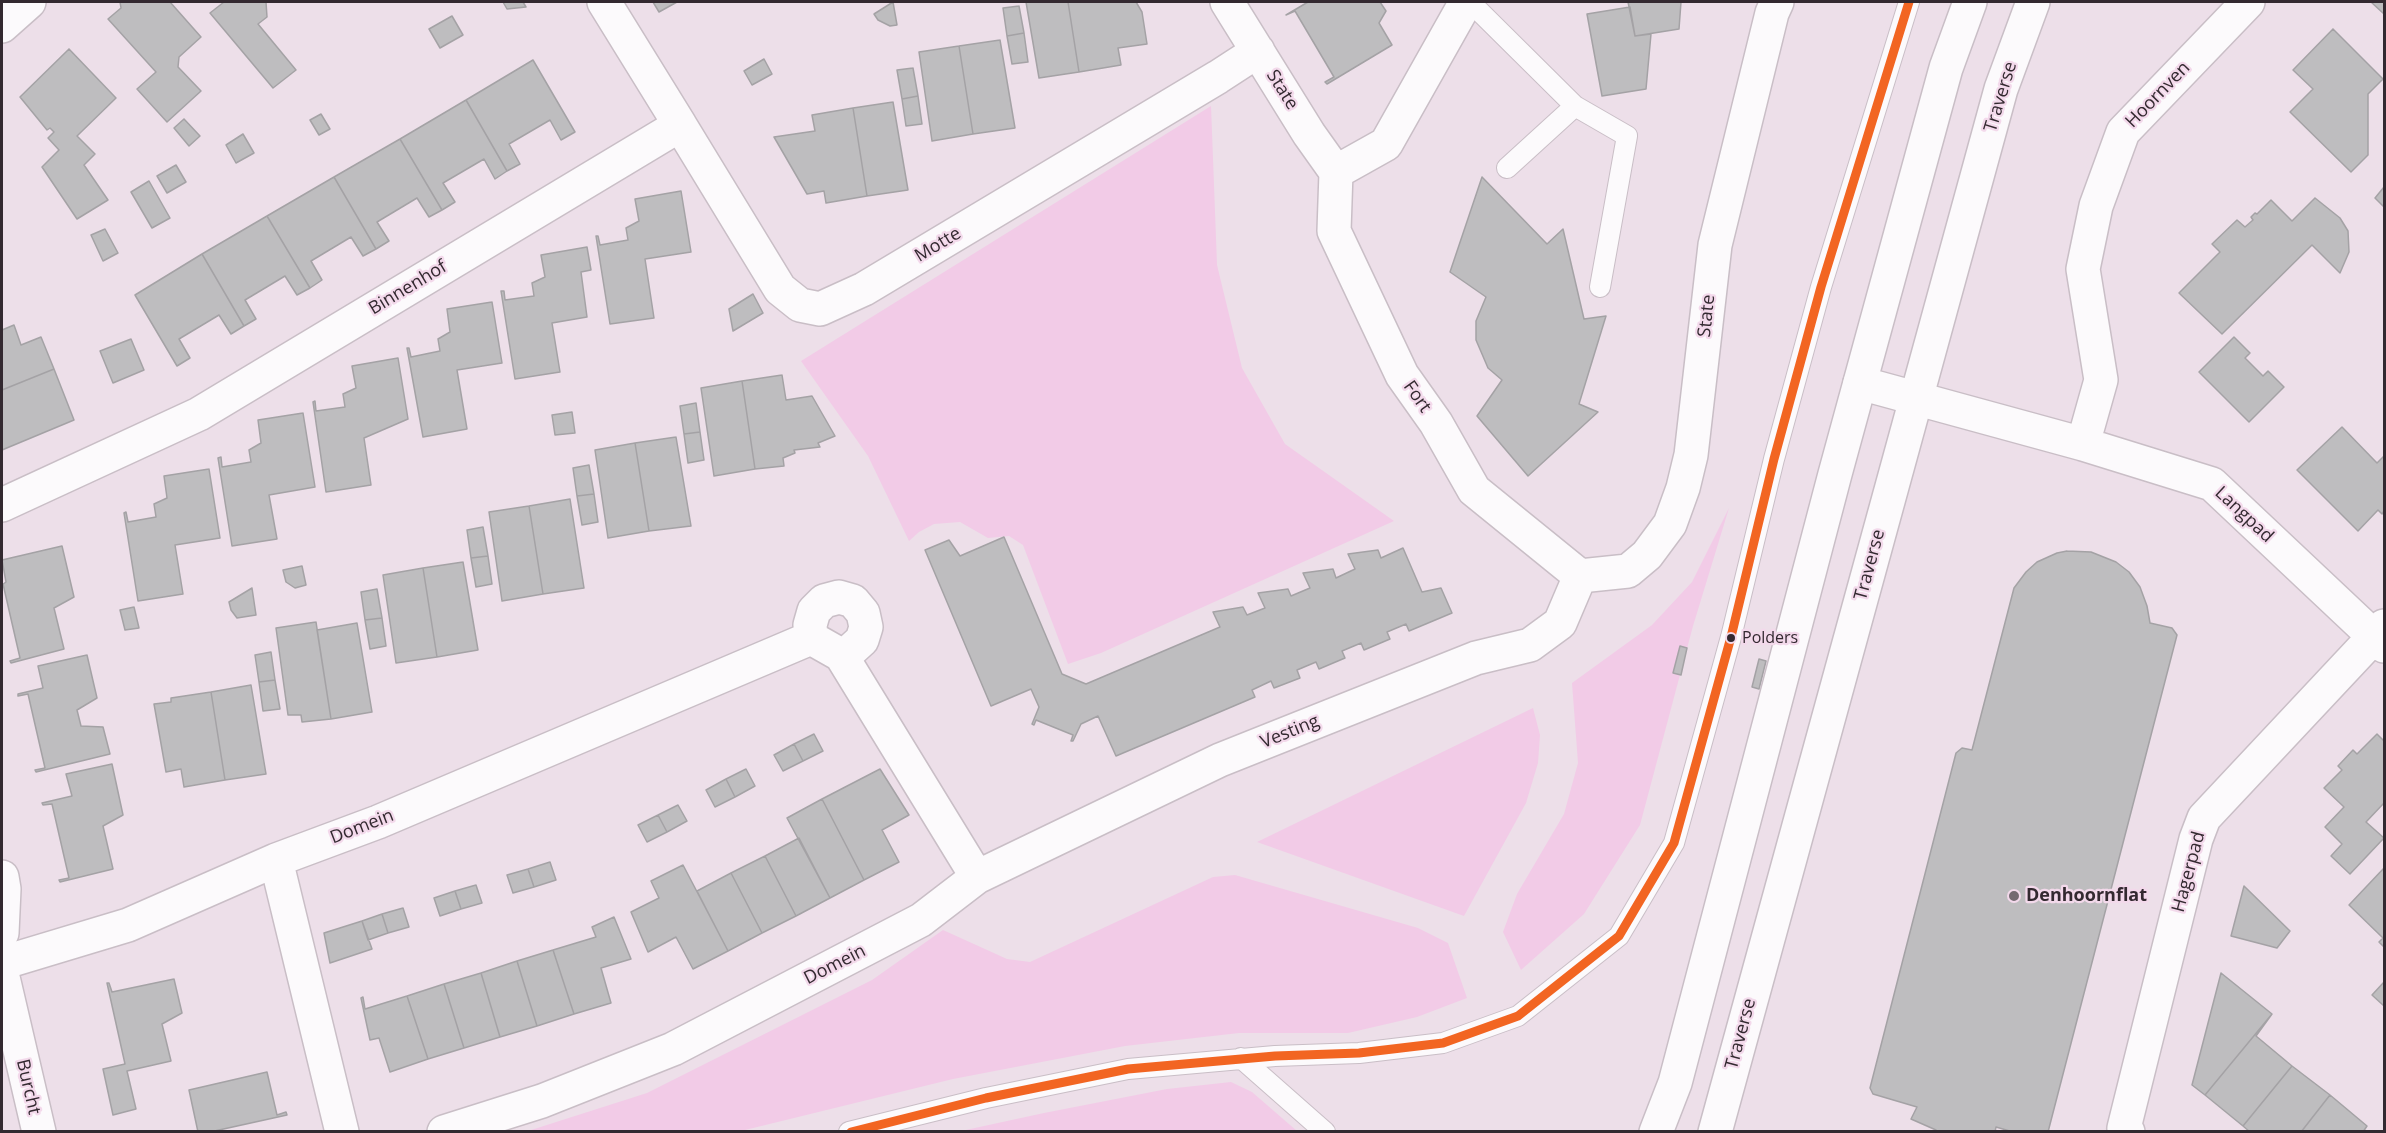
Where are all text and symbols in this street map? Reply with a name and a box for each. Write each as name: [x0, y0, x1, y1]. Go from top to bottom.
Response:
street label: Hoornven: [2121, 57, 2195, 133]
street label: Traverse: [1980, 59, 2022, 135]
street label: State: [1261, 66, 1303, 114]
street label: Motte: [911, 223, 965, 267]
street label: Binnenhof: [365, 256, 451, 320]
street label: State: [1694, 294, 1720, 338]
street label: Fort: [1398, 377, 1436, 417]
street label: Langpad: [2210, 482, 2278, 548]
street label: Traverse: [1850, 527, 1890, 603]
place label: Polders: [1742, 628, 1798, 648]
marker: Polders: [1725, 632, 1737, 644]
street label: Vesting: [1258, 711, 1322, 753]
street label: Domein: [327, 805, 397, 849]
street label: Hagerpad: [2168, 829, 2210, 915]
place label: Denhoornflat: [2026, 885, 2147, 907]
marker: Denhoornflat: [2007, 889, 2021, 903]
street label: Domein: [801, 940, 869, 990]
street label: Traverse: [1721, 996, 1761, 1072]
street label: Burcht: [11, 1057, 45, 1117]

